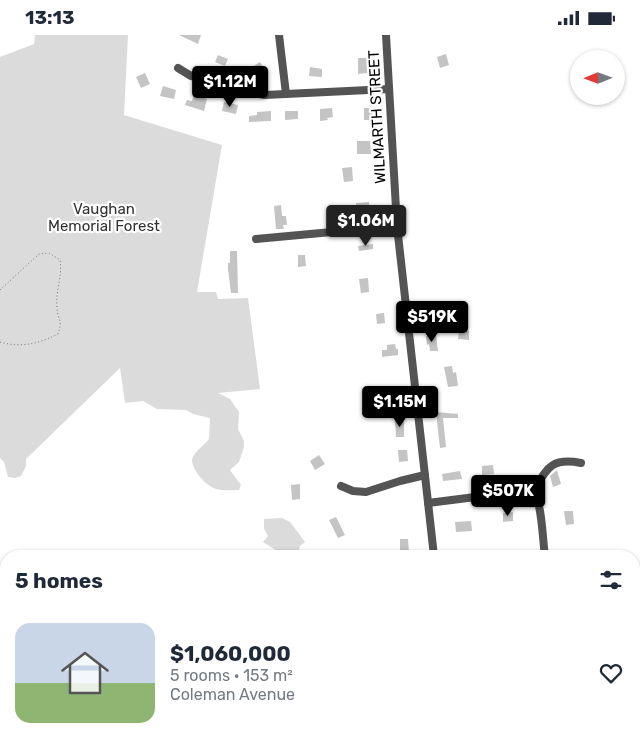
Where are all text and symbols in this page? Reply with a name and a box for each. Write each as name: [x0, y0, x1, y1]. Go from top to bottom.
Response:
text: 13:13: [25, 6, 74, 29]
street label: WILMARTH STREET: [364, 49, 389, 184]
north arrow: [570, 50, 625, 105]
map controls: [570, 50, 625, 105]
pin: $1.12M: [189, 65, 271, 108]
text: $1.12M: [203, 72, 257, 91]
park label: Vaughan Memorial Forest: [48, 200, 160, 235]
pin: $1.06M: [325, 205, 407, 247]
text: $1.06M: [337, 211, 395, 230]
pin: $519K: [397, 301, 467, 343]
text: $519K: [407, 307, 457, 326]
pin: $1.15M: [359, 385, 441, 428]
text: $1.15M: [373, 392, 427, 411]
pin: $507K: [473, 475, 543, 517]
text: $507K: [482, 481, 534, 500]
icon: filters: [597, 566, 625, 594]
text: 5 homes: [15, 568, 103, 593]
text: $1,060,000: [170, 641, 291, 666]
icon: home: [55, 643, 115, 703]
icon: heart: [597, 659, 625, 687]
text: 5 rooms · 153 m²: [170, 666, 293, 685]
text: Coleman Avenue: [170, 685, 295, 704]

